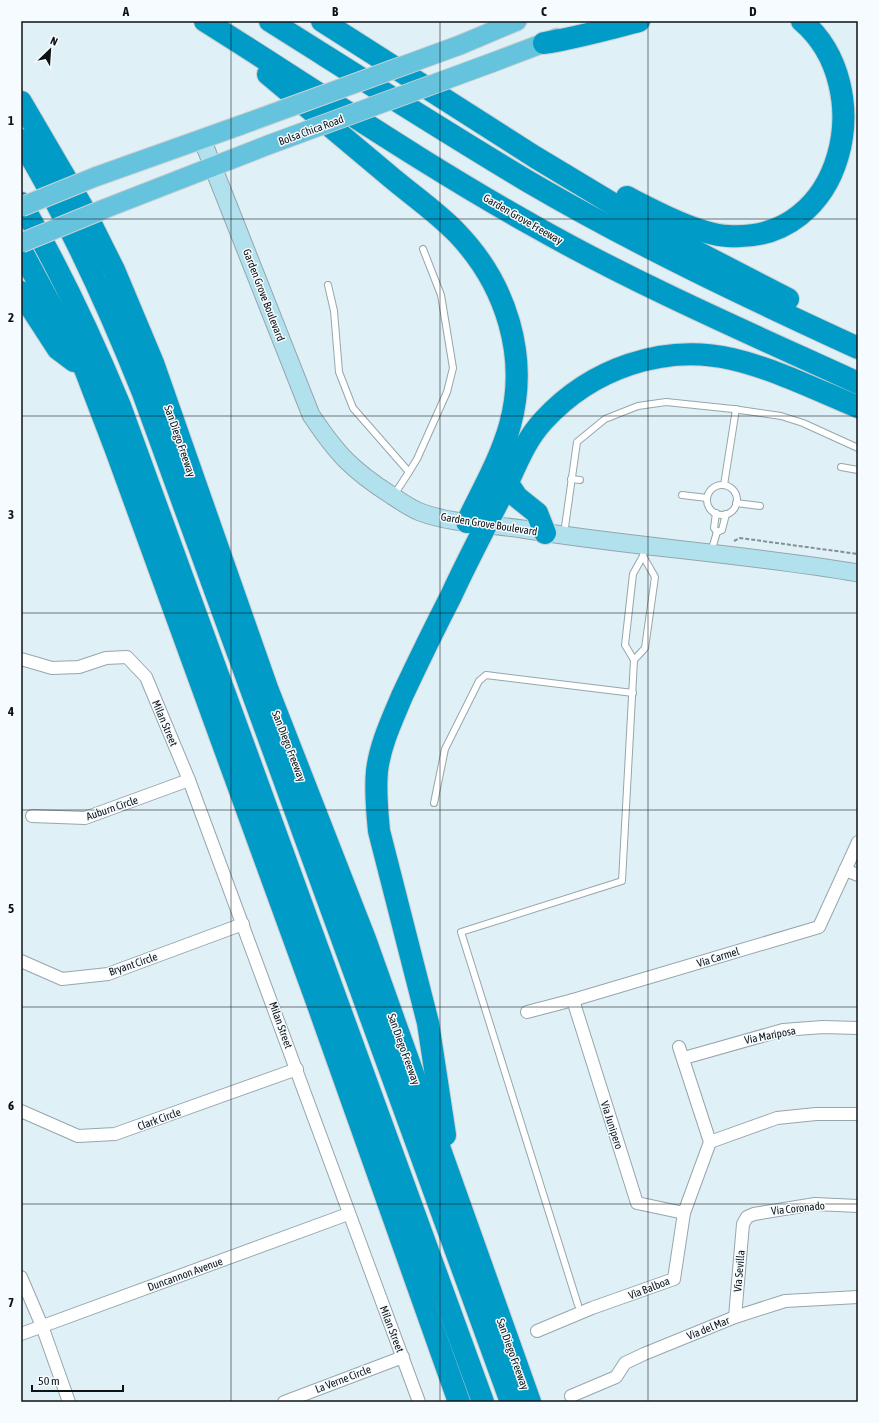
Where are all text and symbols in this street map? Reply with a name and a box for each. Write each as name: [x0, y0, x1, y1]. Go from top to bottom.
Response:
text: A: [122, 4, 130, 19]
text: B: [332, 4, 339, 19]
text: C: [541, 4, 547, 19]
text: D: [749, 4, 757, 19]
north arrow: [30, 30, 70, 70]
text: N: [49, 34, 60, 48]
text: 1: [8, 113, 14, 128]
street label: Bolsa Chica Road: [277, 113, 345, 147]
street label: Garden Grove Freeway: [481, 191, 565, 247]
street label: Garden Grove Boulevard: [241, 247, 287, 343]
text: 2: [8, 310, 14, 325]
street label: San Diego Freeway: [162, 404, 198, 479]
text: 3: [8, 507, 14, 522]
street label: Garden Grove Boulevard: [440, 510, 538, 538]
street label: Milan Street: [150, 698, 180, 748]
text: 4: [7, 704, 14, 719]
street label: San Diego Freeway: [270, 709, 308, 784]
street label: Auburn Circle: [85, 794, 139, 822]
text: 5: [8, 901, 14, 916]
street label: Via Carmel: [695, 945, 741, 969]
street label: Bryant Circle: [107, 950, 159, 978]
street label: Milan Street: [267, 1000, 295, 1050]
street label: San Diego Freeway: [386, 1012, 423, 1087]
street label: Via Mariposa: [743, 1024, 797, 1046]
text: 6: [8, 1098, 14, 1113]
street label: Via Junipero: [599, 1099, 625, 1151]
street label: Clark Circle: [136, 1106, 182, 1132]
street label: Via Coronado: [771, 1199, 825, 1217]
street label: Via Sevilla: [731, 1250, 747, 1292]
street label: Duncannon Avenue: [146, 1255, 224, 1293]
street label: Via Balboa: [627, 1275, 671, 1301]
text: 7: [8, 1295, 14, 1310]
street label: Milan Street: [378, 1304, 406, 1354]
street label: Via del Mar: [685, 1314, 732, 1342]
street label: San Diego Freeway: [495, 1317, 532, 1392]
street label: La Verne Circle: [313, 1363, 373, 1395]
scale bar: [32, 1367, 123, 1393]
text: 50 m: [38, 1374, 60, 1388]

